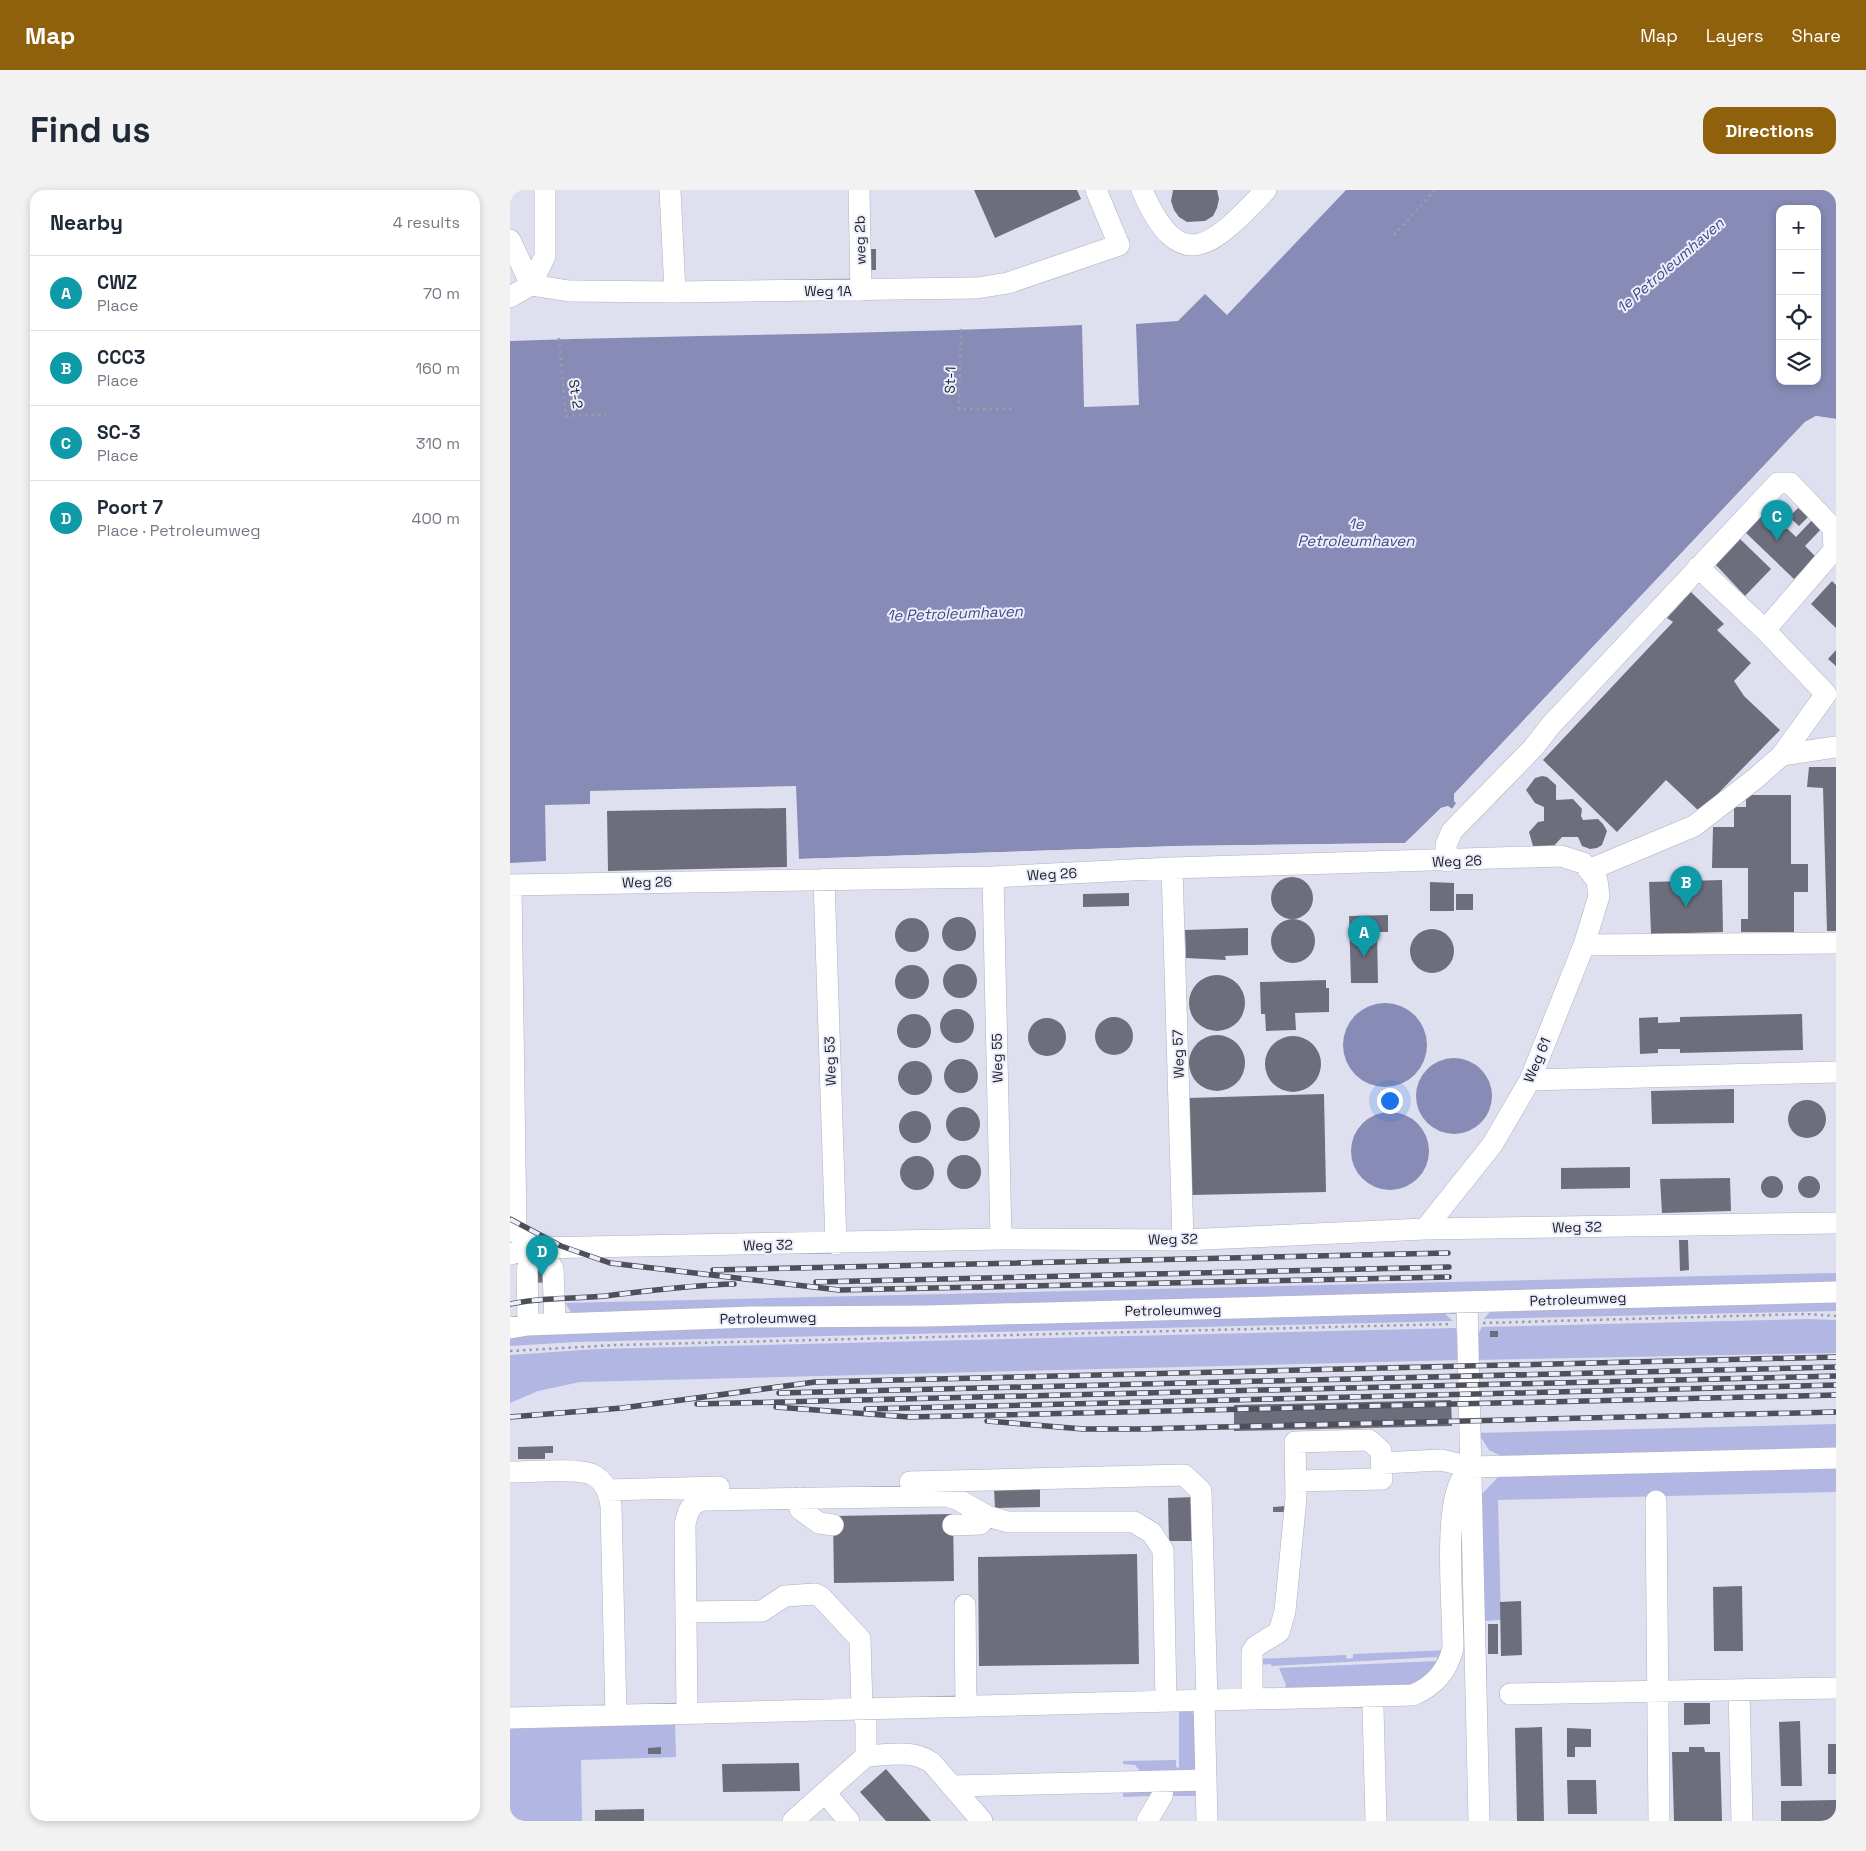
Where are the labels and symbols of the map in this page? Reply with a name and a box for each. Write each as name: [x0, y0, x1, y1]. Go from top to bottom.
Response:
water label: 1e Petroleumhaven: [1613, 213, 1728, 317]
street label: weg 2b: [851, 215, 869, 265]
street label: Weg 1A: [804, 282, 852, 300]
street label: St-1: [941, 366, 959, 394]
street label: St-2: [565, 378, 587, 410]
pin: C: [1761, 500, 1793, 541]
water label: 1e Petroleumhaven: [1298, 514, 1415, 550]
water label: 1e Petroleumhaven: [887, 601, 1024, 625]
street label: Weg 26: [1432, 851, 1482, 871]
street label: Weg 26: [1027, 864, 1077, 884]
pin: B: [1670, 866, 1702, 907]
street label: Weg 26: [622, 873, 672, 891]
pin: A: [1348, 916, 1380, 957]
street label: Weg 57: [1168, 1029, 1188, 1079]
street label: Weg 55: [988, 1033, 1006, 1083]
street label: Weg 61: [1519, 1035, 1555, 1085]
street label: Weg 53: [820, 1036, 840, 1086]
your location: [1377, 1088, 1403, 1114]
street label: Weg 32: [1552, 1218, 1602, 1236]
street label: Weg 32: [1148, 1230, 1198, 1248]
pin: D: [526, 1235, 558, 1276]
street label: Weg 32: [743, 1236, 793, 1254]
street label: Petroleumweg: [1529, 1288, 1627, 1310]
street label: Petroleumweg: [1124, 1300, 1222, 1320]
street label: Petroleumweg: [719, 1308, 817, 1328]

